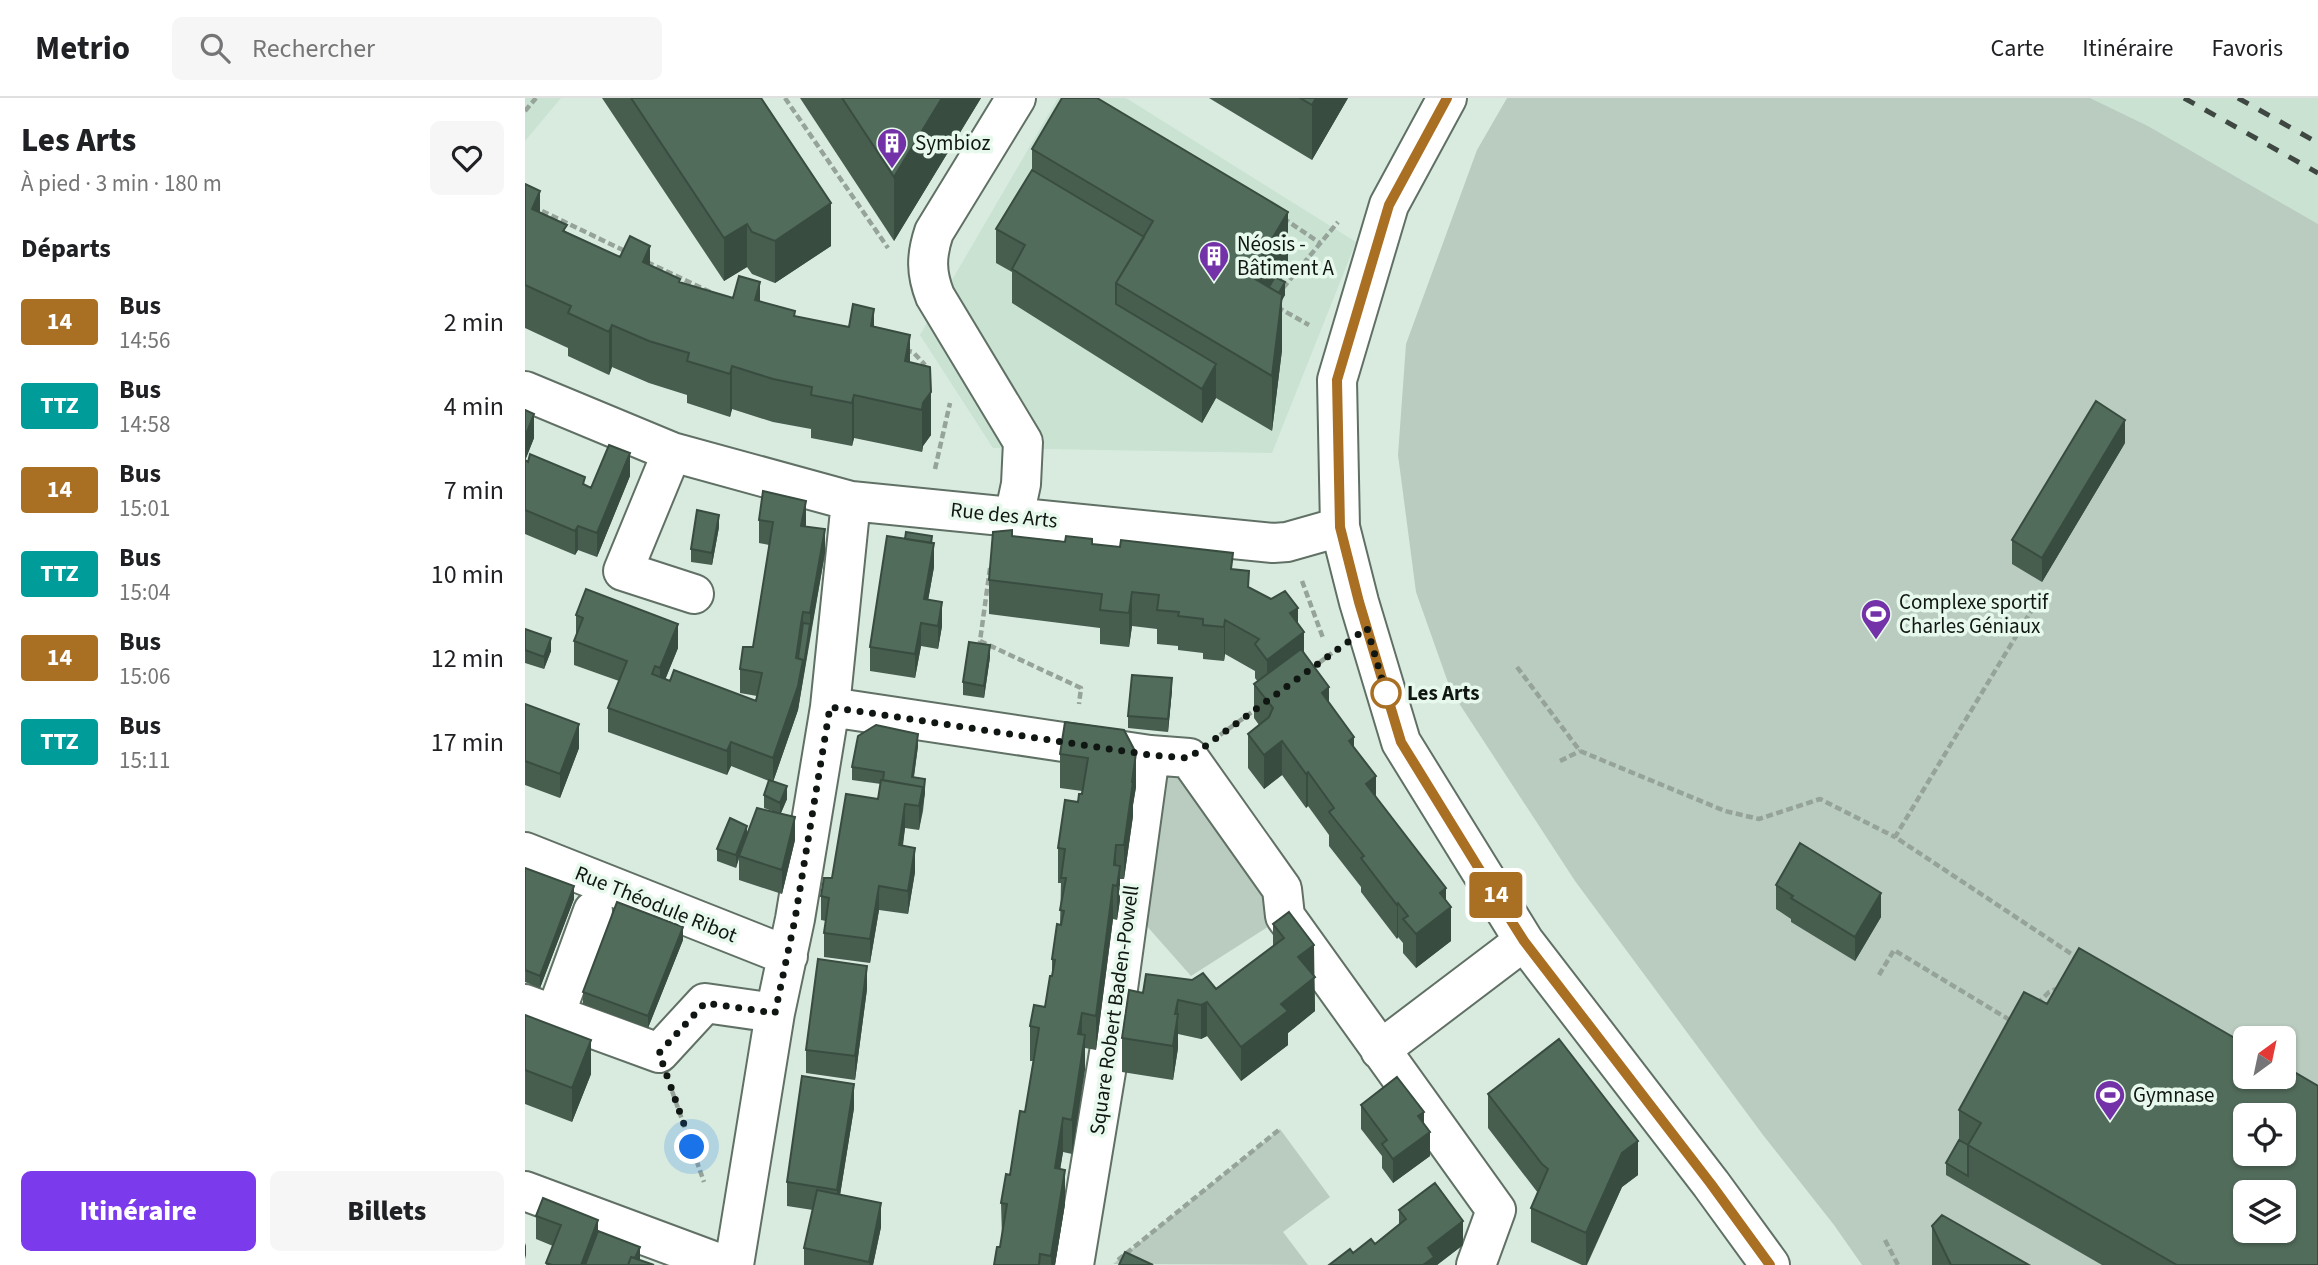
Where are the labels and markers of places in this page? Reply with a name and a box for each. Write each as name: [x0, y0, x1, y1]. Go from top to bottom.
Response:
building icon: Symbioz: [875, 126, 909, 170]
place label: Symbioz: [915, 128, 990, 158]
place label: Néosis - Bâtiment A: [1237, 229, 1335, 283]
building icon: Néosis - Bâtiment A: [1197, 239, 1231, 283]
place label: Complexe sportif Charles Géniaux: [1899, 587, 2049, 641]
sports icon: Complexe sportif Charles Géniaux: [1859, 597, 1893, 641]
marker: Les Arts: [1371, 678, 1401, 708]
place label: Les Arts: [1407, 678, 1480, 708]
sports icon: Gymnase: [2093, 1078, 2127, 1122]
place label: Gymnase: [2133, 1080, 2214, 1110]

